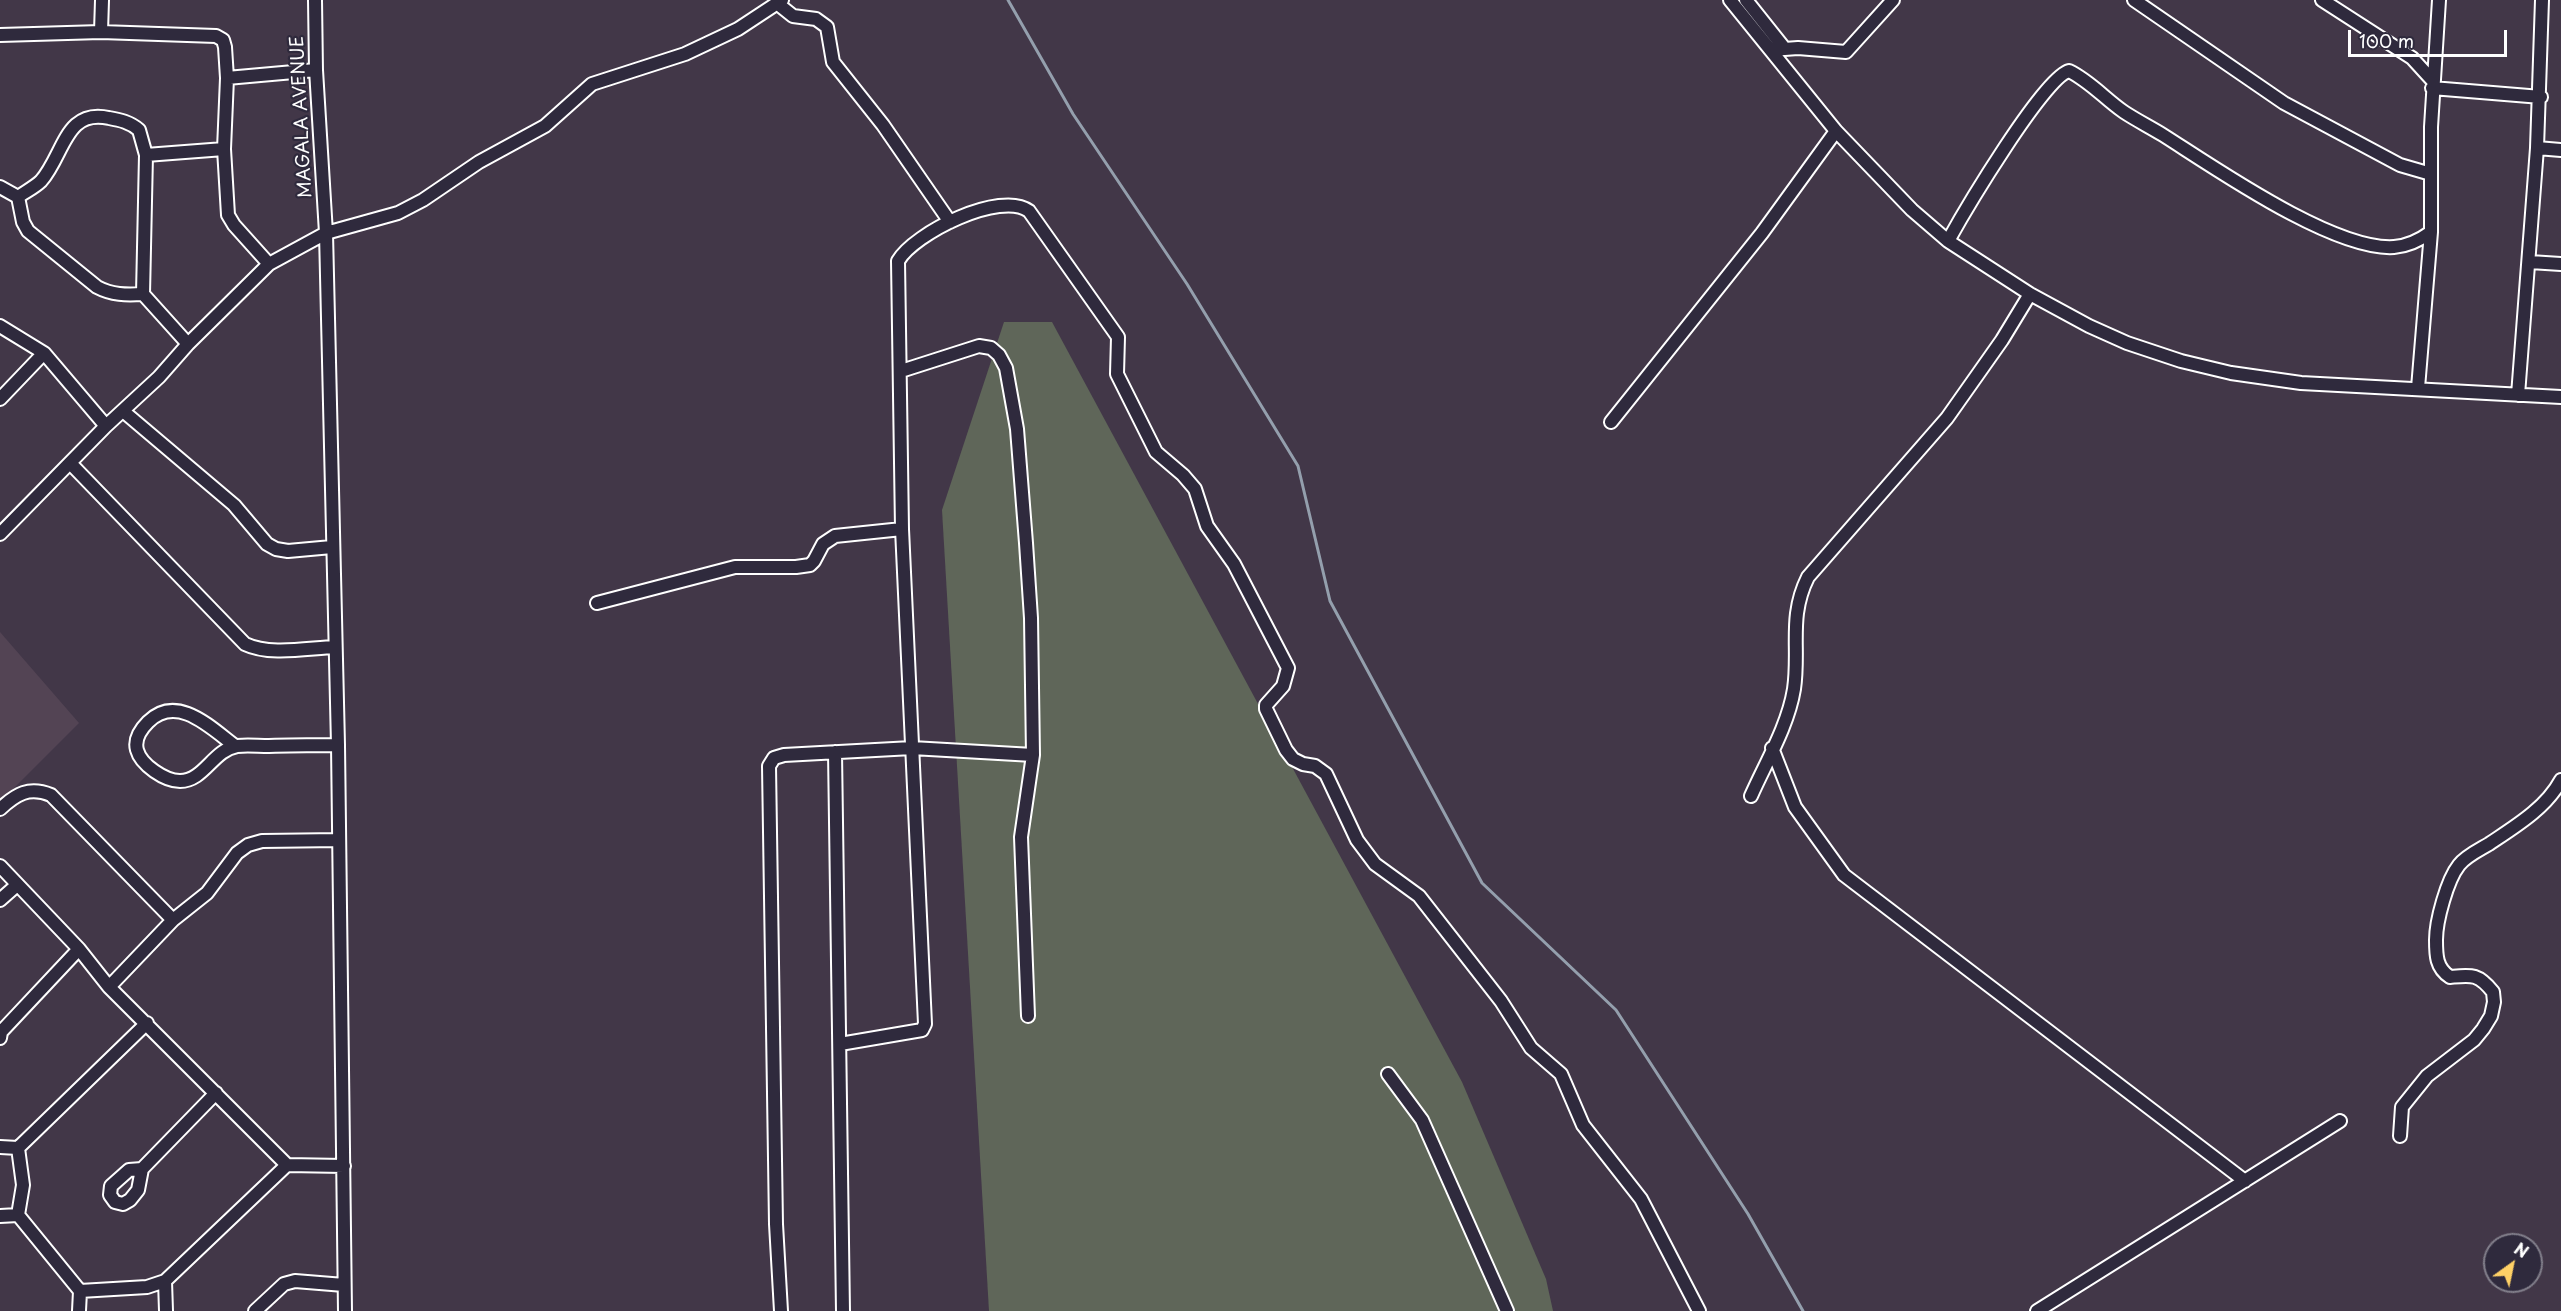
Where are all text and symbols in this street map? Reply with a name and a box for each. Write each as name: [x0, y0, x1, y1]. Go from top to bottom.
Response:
scale bar: [2351, 18, 2510, 56]
text: 100 m: [2359, 27, 2414, 54]
street label: MAGALA AVENUE: [287, 35, 317, 199]
north arrow: [2483, 1233, 2543, 1293]
text: N: [2510, 1236, 2534, 1263]

